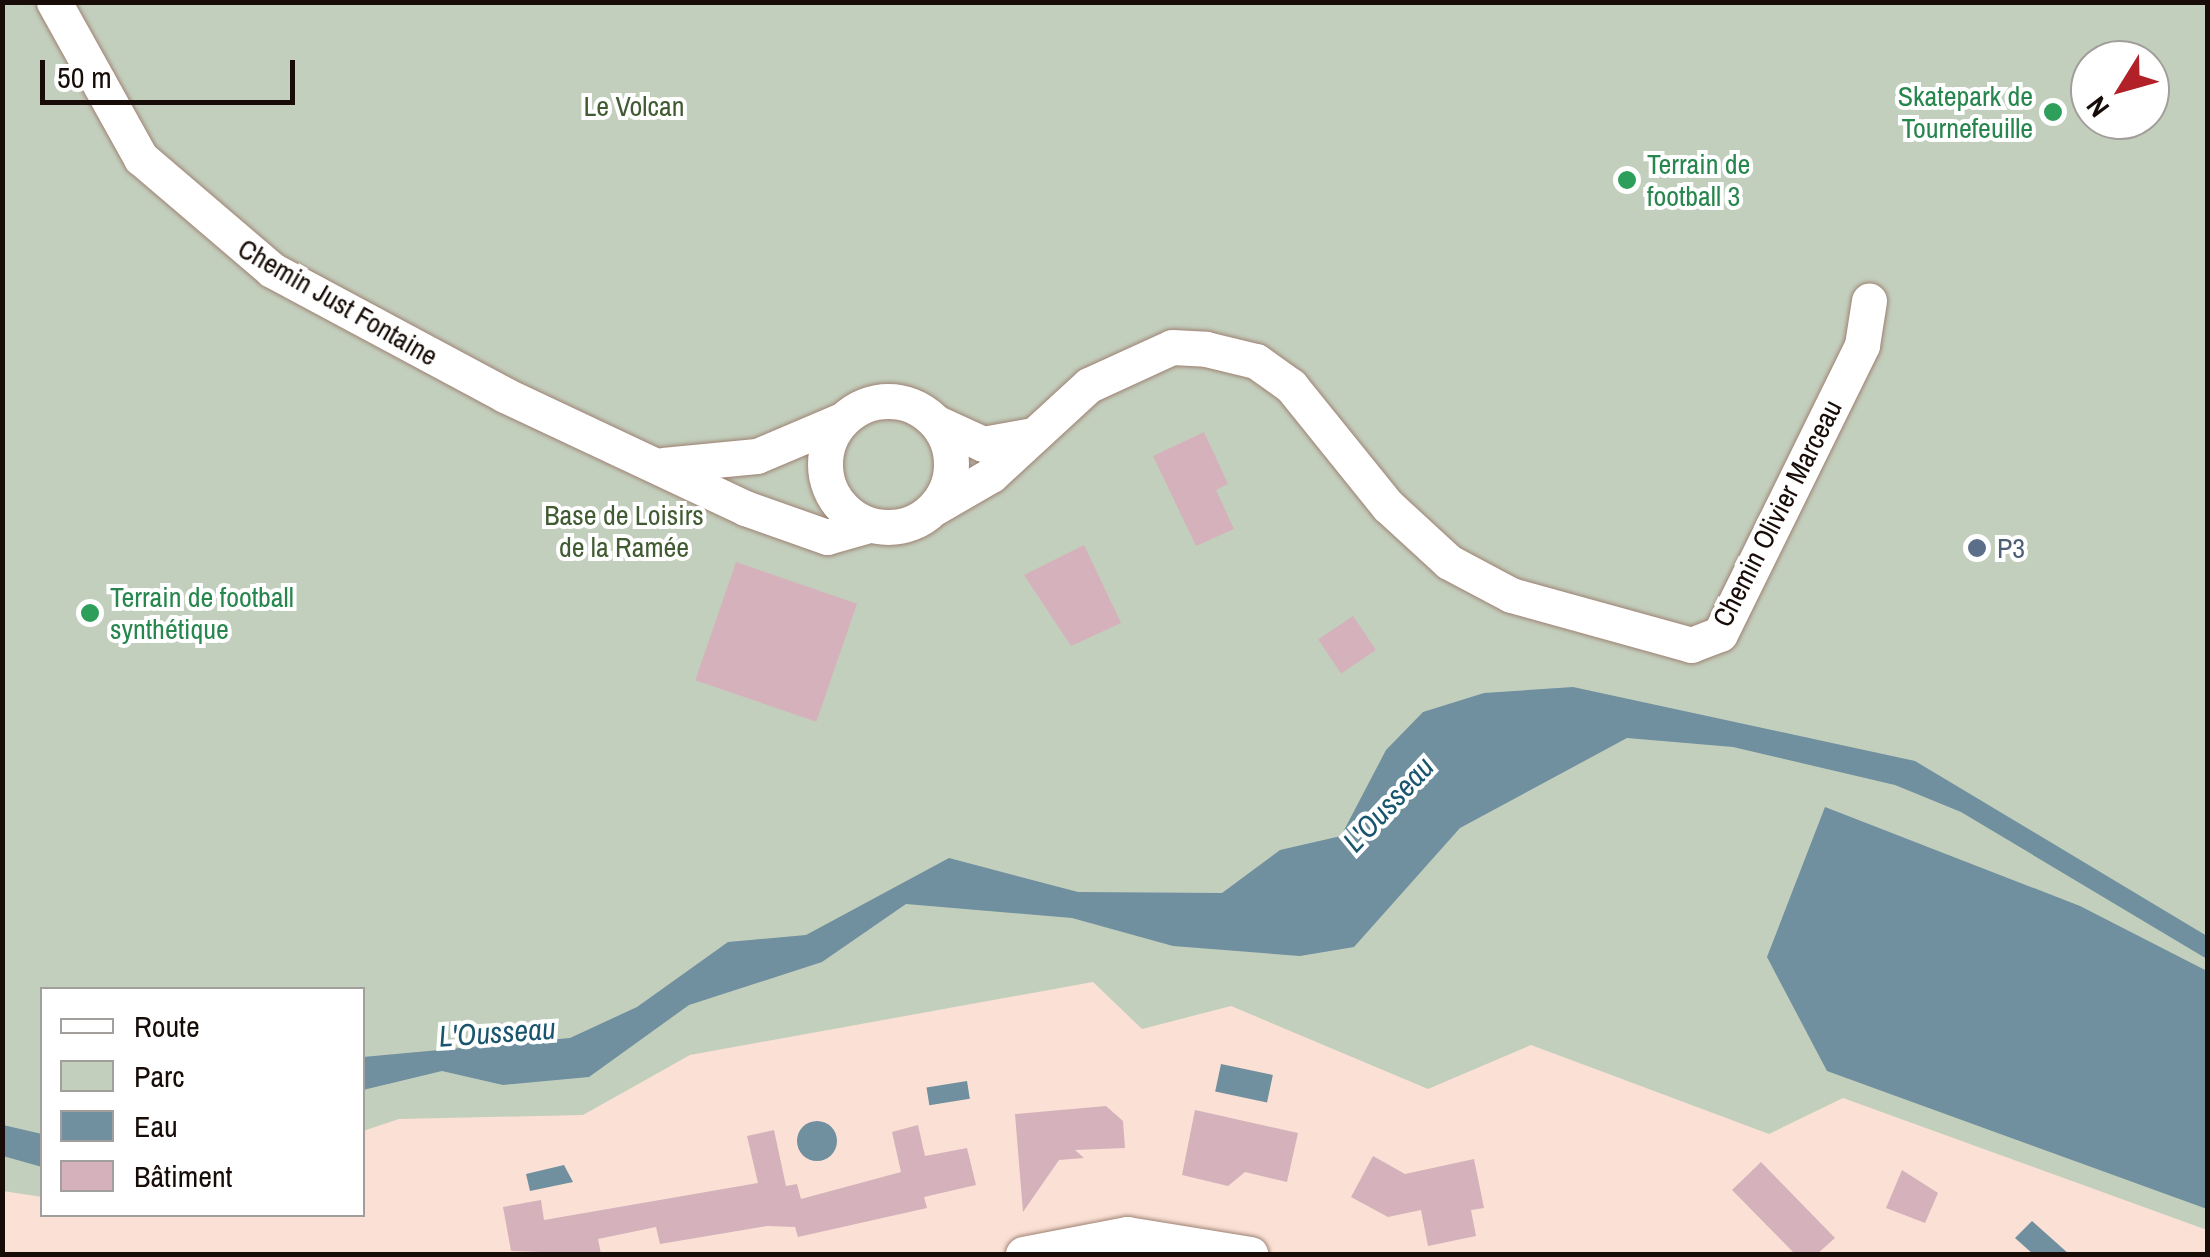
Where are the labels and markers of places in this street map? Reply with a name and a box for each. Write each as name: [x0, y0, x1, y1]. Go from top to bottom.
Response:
place label: Skatepark de Tournefeuille: [1898, 79, 2033, 145]
marker: Skatepark de Tournefeuille: [2042, 101, 2064, 123]
place label: Terrain de football 3: [1647, 147, 1750, 213]
marker: Terrain de football 3: [1616, 169, 1638, 191]
place label: P3: [1997, 531, 2025, 565]
marker: P3: [1966, 537, 1988, 559]
place label: Terrain de football synthétique: [110, 580, 294, 646]
marker: Terrain de football synthétique: [79, 602, 101, 624]

